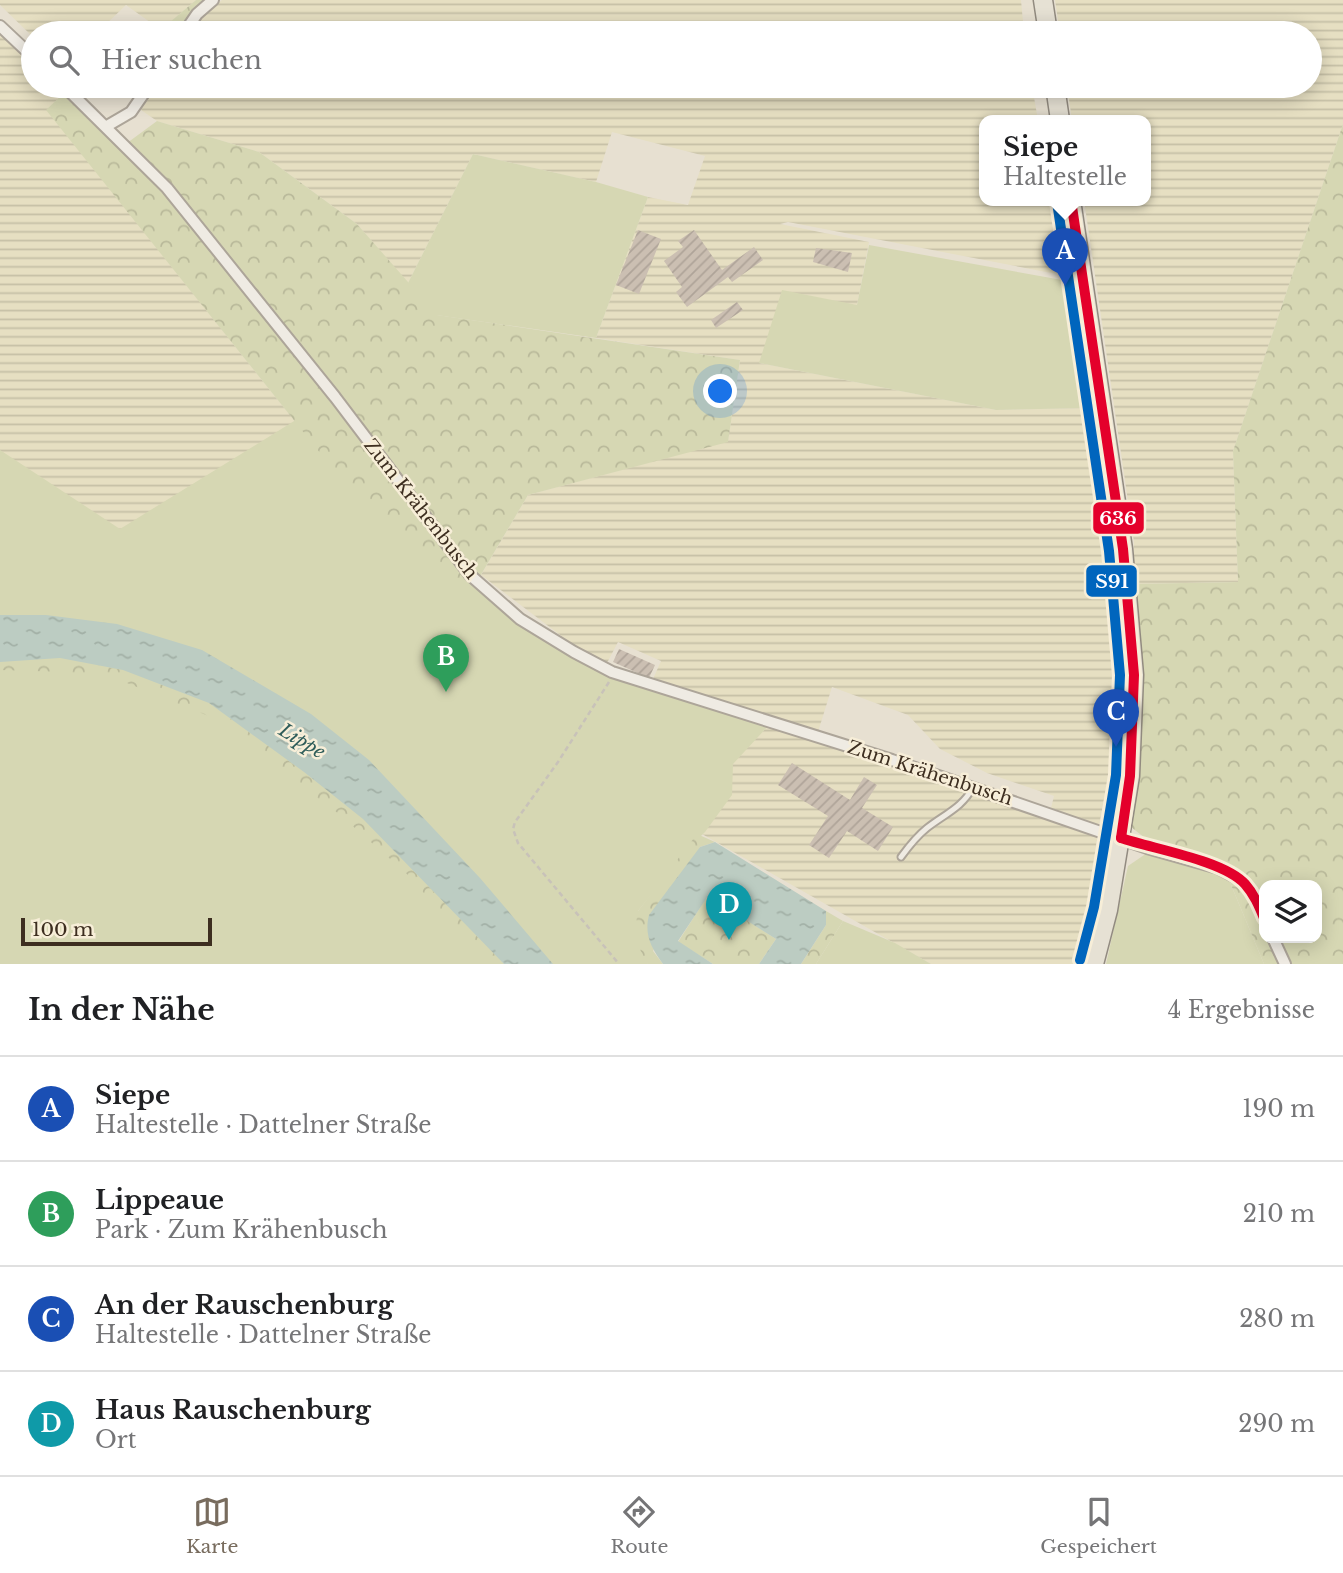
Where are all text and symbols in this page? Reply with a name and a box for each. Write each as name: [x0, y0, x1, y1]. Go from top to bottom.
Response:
search box: [21, 21, 1322, 98]
icon: search: [45, 41, 83, 79]
text: Hier suchen: [101, 44, 262, 76]
popup: [979, 115, 1151, 206]
text: Siepe: [1003, 131, 1078, 163]
text: Haltestelle: [1003, 163, 1127, 191]
pin: A: [1042, 228, 1088, 286]
your location: [703, 374, 737, 408]
street label: Zum Krähenbusch: [359, 434, 483, 584]
line badge: 636: [1092, 501, 1145, 535]
text: 636: [1099, 507, 1137, 530]
line badge: S91: [1085, 564, 1138, 598]
text: S91: [1095, 570, 1129, 593]
pin: B: [423, 634, 469, 692]
pin: C: [1093, 689, 1139, 747]
water label: Lippe: [274, 718, 329, 764]
street label: Zum Krähenbusch: [845, 736, 1015, 810]
map controls: [1259, 880, 1322, 943]
button: layers: [1259, 880, 1322, 943]
pin: D: [706, 882, 752, 940]
scale bar: [21, 915, 212, 947]
text: 100 m: [32, 918, 93, 941]
text: In der Nähe: [28, 991, 215, 1028]
text: 4 Ergebnisse: [1168, 996, 1315, 1024]
text: Siepe: [95, 1079, 170, 1111]
text: A: [42, 1095, 60, 1123]
text: 190 m: [1242, 1095, 1315, 1123]
text: Haltestelle · Dattelner Straße: [95, 1111, 432, 1139]
text: Lippeaue: [95, 1184, 224, 1216]
text: B: [42, 1200, 60, 1228]
text: 210 m: [1243, 1200, 1315, 1228]
text: Park · Zum Krähenbusch: [95, 1216, 388, 1244]
text: An der Rauschenburg: [95, 1289, 393, 1321]
text: C: [42, 1305, 60, 1333]
text: 280 m: [1239, 1305, 1315, 1333]
text: Haltestelle · Dattelner Straße: [95, 1321, 432, 1349]
text: Haus Rauschenburg: [95, 1394, 371, 1426]
text: D: [40, 1410, 62, 1438]
text: 290 m: [1238, 1410, 1315, 1438]
text: Ort: [95, 1426, 136, 1454]
tab: Karte: [186, 1493, 238, 1558]
tab: Route: [610, 1493, 668, 1558]
tab: Gespeichert: [1040, 1493, 1157, 1558]

